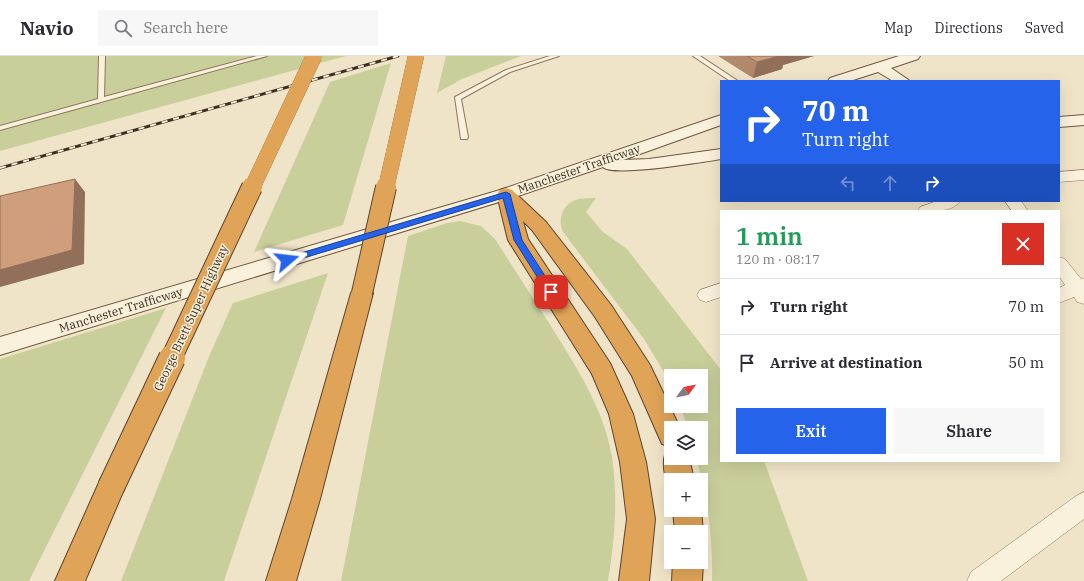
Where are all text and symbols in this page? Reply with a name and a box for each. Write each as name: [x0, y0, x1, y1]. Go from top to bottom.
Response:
search box: [98, 10, 378, 46]
text: Navio: [20, 16, 74, 40]
icon: search: [112, 17, 134, 39]
text: Search here: [144, 18, 228, 37]
text: Map: [884, 19, 913, 37]
text: Directions: [935, 19, 1003, 37]
text: Saved: [1025, 19, 1064, 37]
text: 70 m: [802, 92, 869, 129]
icon: right: [736, 96, 788, 148]
text: Turn right: [802, 128, 889, 151]
street label: Manchester Trafficway: [516, 140, 643, 197]
icon: left: [837, 172, 859, 194]
icon: ahead: [879, 172, 901, 194]
icon: right: [921, 172, 943, 194]
text: 1 min: [736, 220, 803, 252]
button: close: [1002, 223, 1044, 265]
position arrow: [266, 239, 308, 281]
street label: George Brett Super Highway: [150, 242, 231, 393]
text: 120 m · 08:17: [736, 251, 820, 268]
pin: [534, 275, 568, 309]
icon: arrive: [540, 281, 562, 303]
street label: Manchester Trafficway: [57, 283, 185, 336]
icon: right: [736, 296, 758, 318]
text: Turn right: [770, 297, 848, 316]
text: 70 m: [1008, 297, 1044, 316]
icon: arrive: [736, 352, 758, 374]
text: Arrive at destination: [770, 353, 922, 372]
text: 50 m: [1008, 353, 1044, 372]
north arrow: [664, 369, 708, 413]
map controls: [664, 369, 708, 569]
button: Exit: [736, 408, 886, 454]
button: Share: [894, 408, 1044, 454]
button: layers: [664, 421, 708, 465]
button: +: [664, 473, 708, 517]
button: −: [664, 525, 708, 569]

